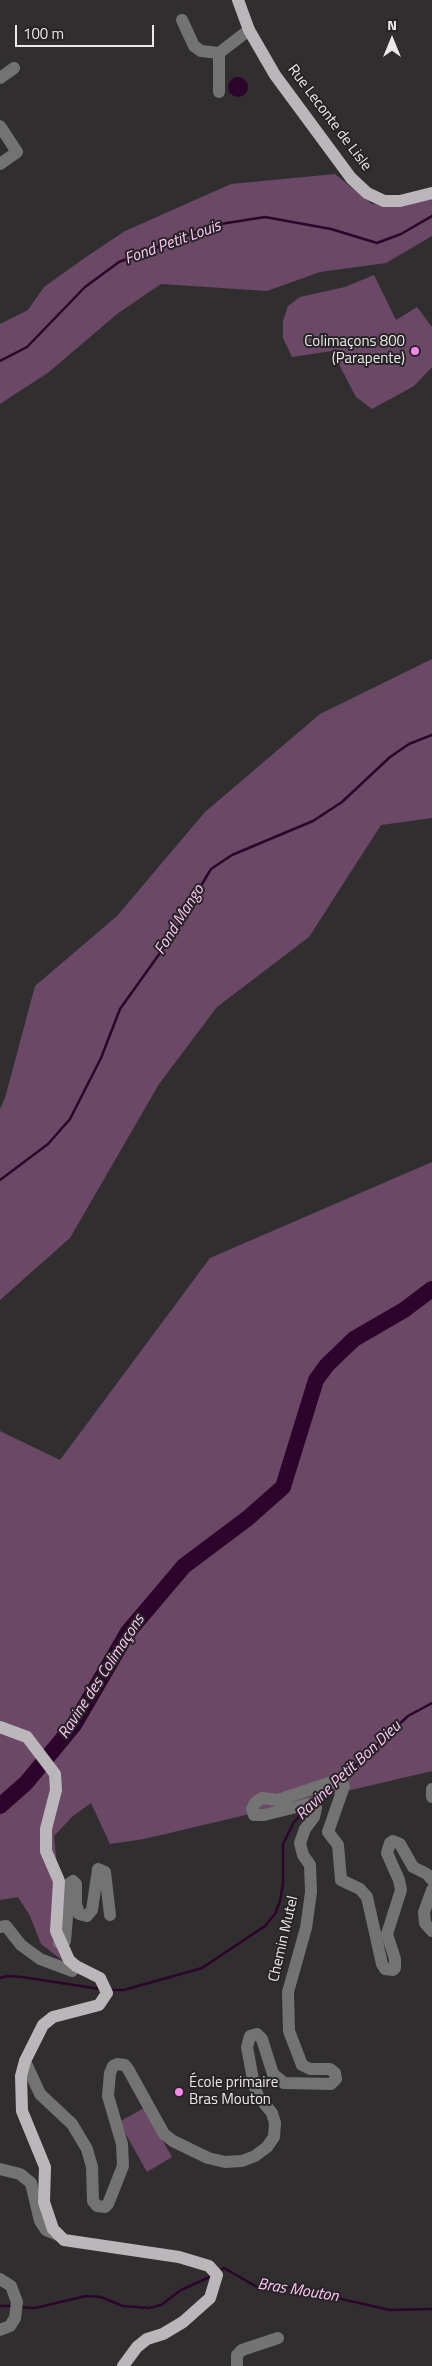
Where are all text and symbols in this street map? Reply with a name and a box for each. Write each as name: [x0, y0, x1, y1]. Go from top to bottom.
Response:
text: N: [387, 14, 397, 35]
scale bar: [18, 15, 156, 47]
north arrow: [367, 15, 417, 65]
text: 100 m: [23, 22, 64, 45]
street label: Rue Leconte de Lisle: [283, 61, 375, 175]
water label: Fond Petit Louis: [122, 217, 224, 269]
place label: Colimaçons 800 (Parapente): [304, 333, 405, 368]
marker: Colimaçons 800 (Parapente): [409, 345, 421, 357]
water label: Fond Mango: [151, 882, 209, 958]
water label: Ravine des Colimaçons: [55, 1611, 149, 1743]
water label: Ravine Petit Bon Dieu: [293, 1717, 405, 1825]
street label: Chemin Mutel: [265, 1894, 303, 1984]
place label: École primaire Bras Mouton: [189, 2074, 278, 2109]
marker: École primaire Bras Mouton: [173, 2086, 185, 2098]
water label: Bras Mouton: [256, 2275, 340, 2307]

